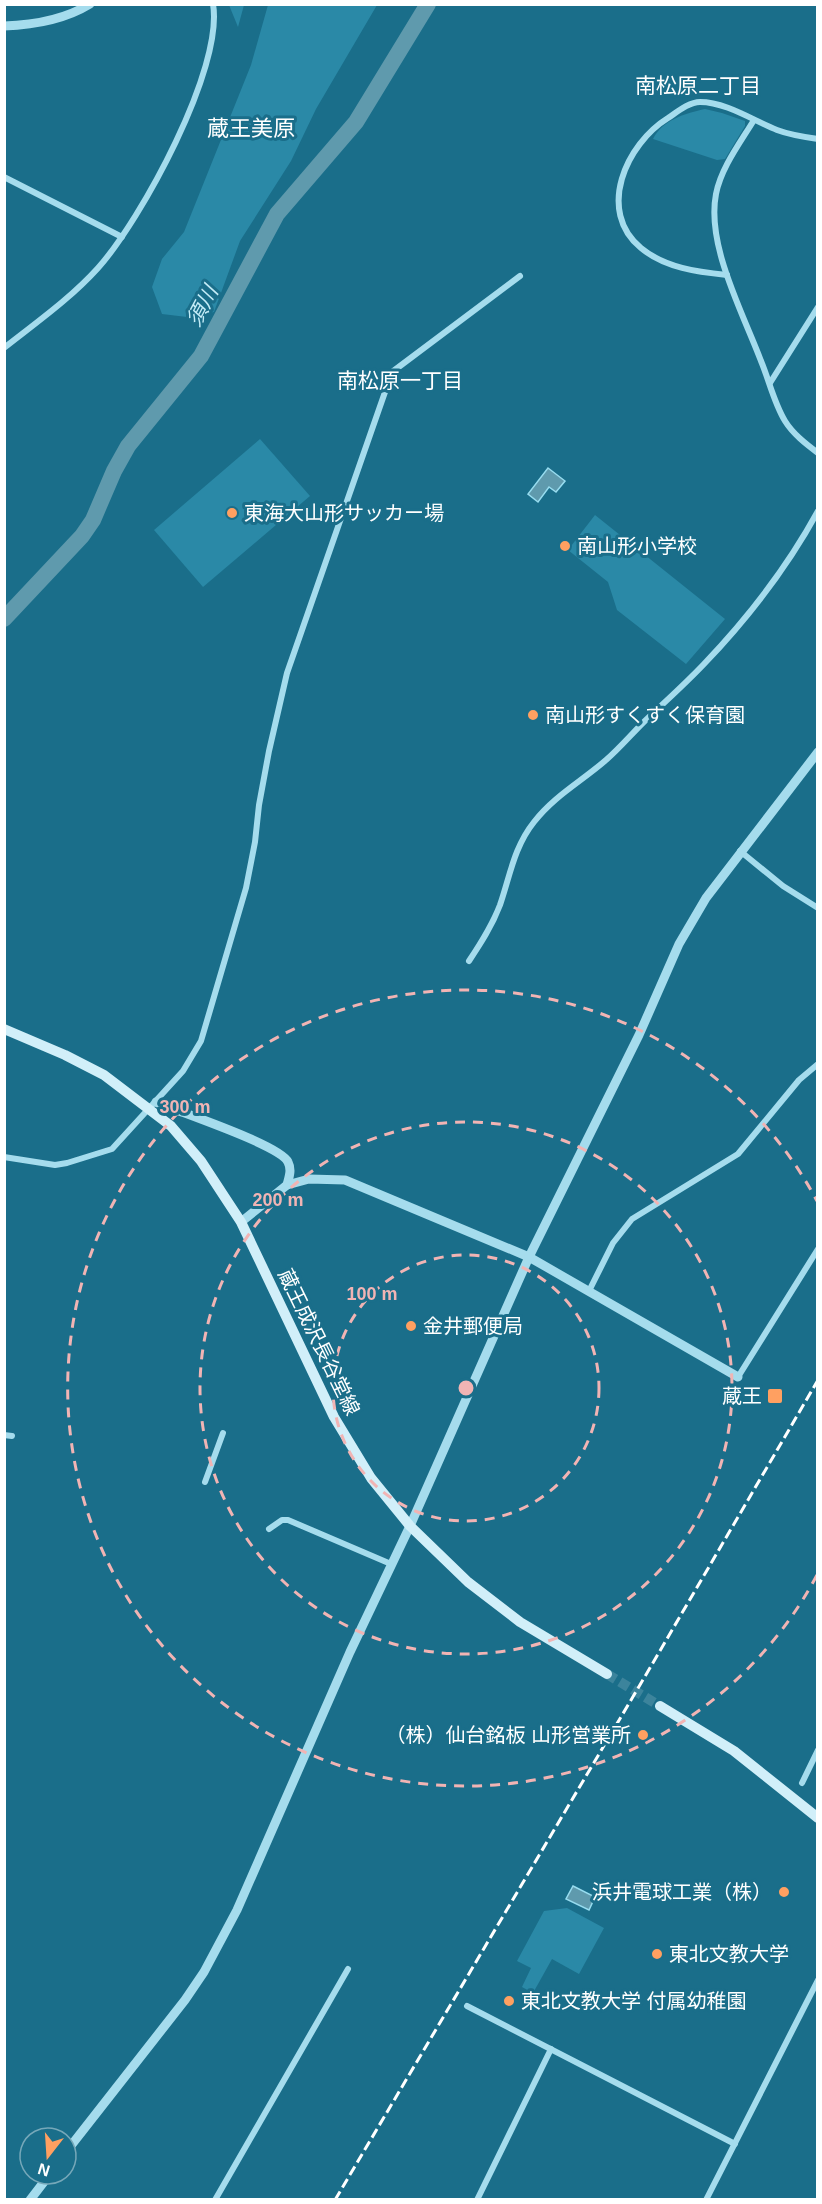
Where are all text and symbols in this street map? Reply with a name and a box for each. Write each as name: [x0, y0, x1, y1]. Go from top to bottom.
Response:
district label: 南松原二丁目: [635, 74, 761, 97]
district label: 蔵王美原: [207, 116, 295, 141]
water label: 須川: [182, 280, 223, 330]
district label: 南松原一丁目: [337, 369, 463, 392]
place label: 東海大山形サッカー場: [244, 502, 444, 524]
marker: 東海大山形サッカー場: [225, 506, 239, 520]
place label: 南山形小学校: [577, 535, 697, 557]
marker: 南山形小学校: [558, 539, 572, 553]
place label: 南山形すくすく保育園: [545, 704, 745, 726]
marker: 南山形すくすく保育園: [526, 708, 540, 722]
text: 300 m: [159, 1097, 211, 1117]
text: 200 m: [252, 1190, 304, 1210]
street label: 蔵王成沢長谷堂線: [274, 1265, 364, 1419]
text: 100 m: [346, 1284, 398, 1304]
place label: 金井郵便局: [423, 1315, 523, 1337]
marker: 金井郵便局: [404, 1319, 418, 1333]
centre of rings: [456, 1378, 476, 1398]
place label: 蔵王: [722, 1385, 762, 1407]
marker: 蔵王: [766, 1387, 784, 1405]
place label: （株）仙台銘板 山形営業所: [385, 1724, 631, 1746]
marker: （株）仙台銘板 山形営業所: [636, 1728, 650, 1742]
place label: 浜井電球工業（株）: [592, 1881, 772, 1903]
marker: 浜井電球工業（株）: [777, 1885, 791, 1899]
place label: 東北文教大学: [669, 1943, 789, 1965]
marker: 東北文教大学: [650, 1947, 664, 1961]
place label: 東北文教大学 付属幼稚園: [521, 1990, 747, 2012]
marker: 東北文教大学 付属幼稚園: [502, 1994, 516, 2008]
north arrow: [18, 2126, 78, 2186]
text: N: [36, 2160, 52, 2180]

